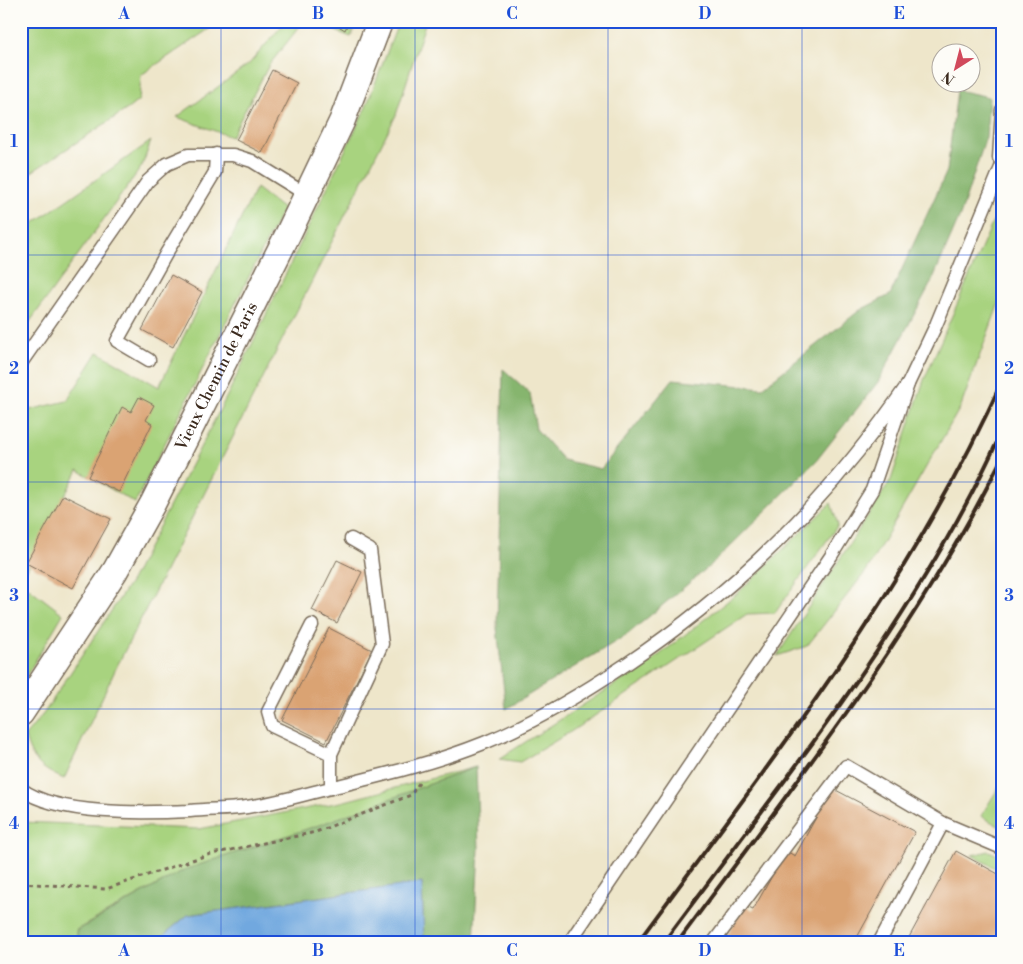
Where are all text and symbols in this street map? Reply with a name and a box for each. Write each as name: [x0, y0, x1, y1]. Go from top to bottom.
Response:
text: A: [117, 4, 130, 24]
text: B: [312, 4, 324, 24]
text: C: [506, 4, 518, 24]
text: D: [699, 4, 712, 24]
text: E: [893, 4, 905, 24]
north arrow: [930, 42, 980, 92]
text: N: [939, 67, 959, 88]
text: 1: [10, 132, 18, 152]
text: 1: [1005, 132, 1013, 152]
street label: Vieux Chemin de Paris: [171, 299, 262, 455]
text: 2: [9, 359, 19, 379]
text: 2: [1004, 359, 1014, 379]
text: 3: [9, 586, 19, 606]
text: 3: [1004, 586, 1014, 606]
text: 4: [9, 814, 20, 834]
text: 4: [1004, 814, 1015, 834]
text: A: [117, 941, 130, 961]
text: B: [312, 941, 324, 961]
text: C: [506, 941, 518, 961]
text: D: [699, 941, 712, 961]
text: E: [893, 941, 905, 961]

